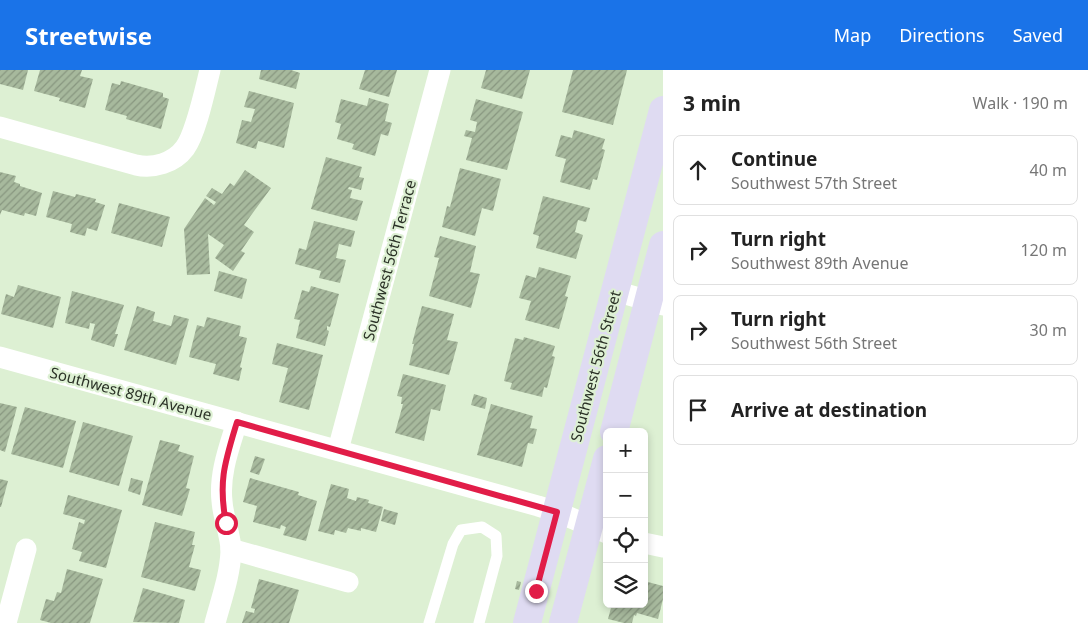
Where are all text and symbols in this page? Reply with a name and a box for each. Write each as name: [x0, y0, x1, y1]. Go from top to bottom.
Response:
text: Streetwise: [25, 19, 152, 52]
text: Map: [834, 23, 871, 47]
text: Directions: [899, 23, 985, 47]
text: Saved: [1013, 23, 1063, 47]
text: 3 min: [683, 89, 741, 117]
text: Walk · 190 m: [973, 92, 1068, 114]
text: Continue: [731, 146, 817, 172]
icon: ahead: [684, 156, 712, 184]
text: 40 m: [1030, 159, 1067, 181]
text: Southwest 57th Street: [731, 172, 897, 194]
street label: Southwest 56th Terrace: [358, 177, 420, 343]
text: Turn right: [731, 226, 826, 252]
icon: right: [684, 236, 712, 264]
text: 120 m: [1020, 239, 1067, 261]
text: Southwest 89th Avenue: [731, 252, 909, 274]
street label: Southwest 56th Street: [565, 288, 625, 444]
text: Turn right: [731, 306, 826, 332]
icon: right: [684, 316, 712, 344]
text: 30 m: [1030, 319, 1067, 341]
text: Southwest 56th Street: [731, 332, 897, 354]
street label: Southwest 89th Avenue: [48, 362, 214, 424]
icon: arrive: [684, 396, 712, 424]
text: Arrive at destination: [731, 397, 927, 423]
map controls: [603, 428, 648, 608]
button: +: [603, 428, 648, 473]
button: −: [603, 473, 648, 518]
route start: [215, 512, 238, 535]
button: locate: [603, 518, 648, 563]
button: layers: [603, 563, 648, 608]
route end: [525, 580, 548, 603]

